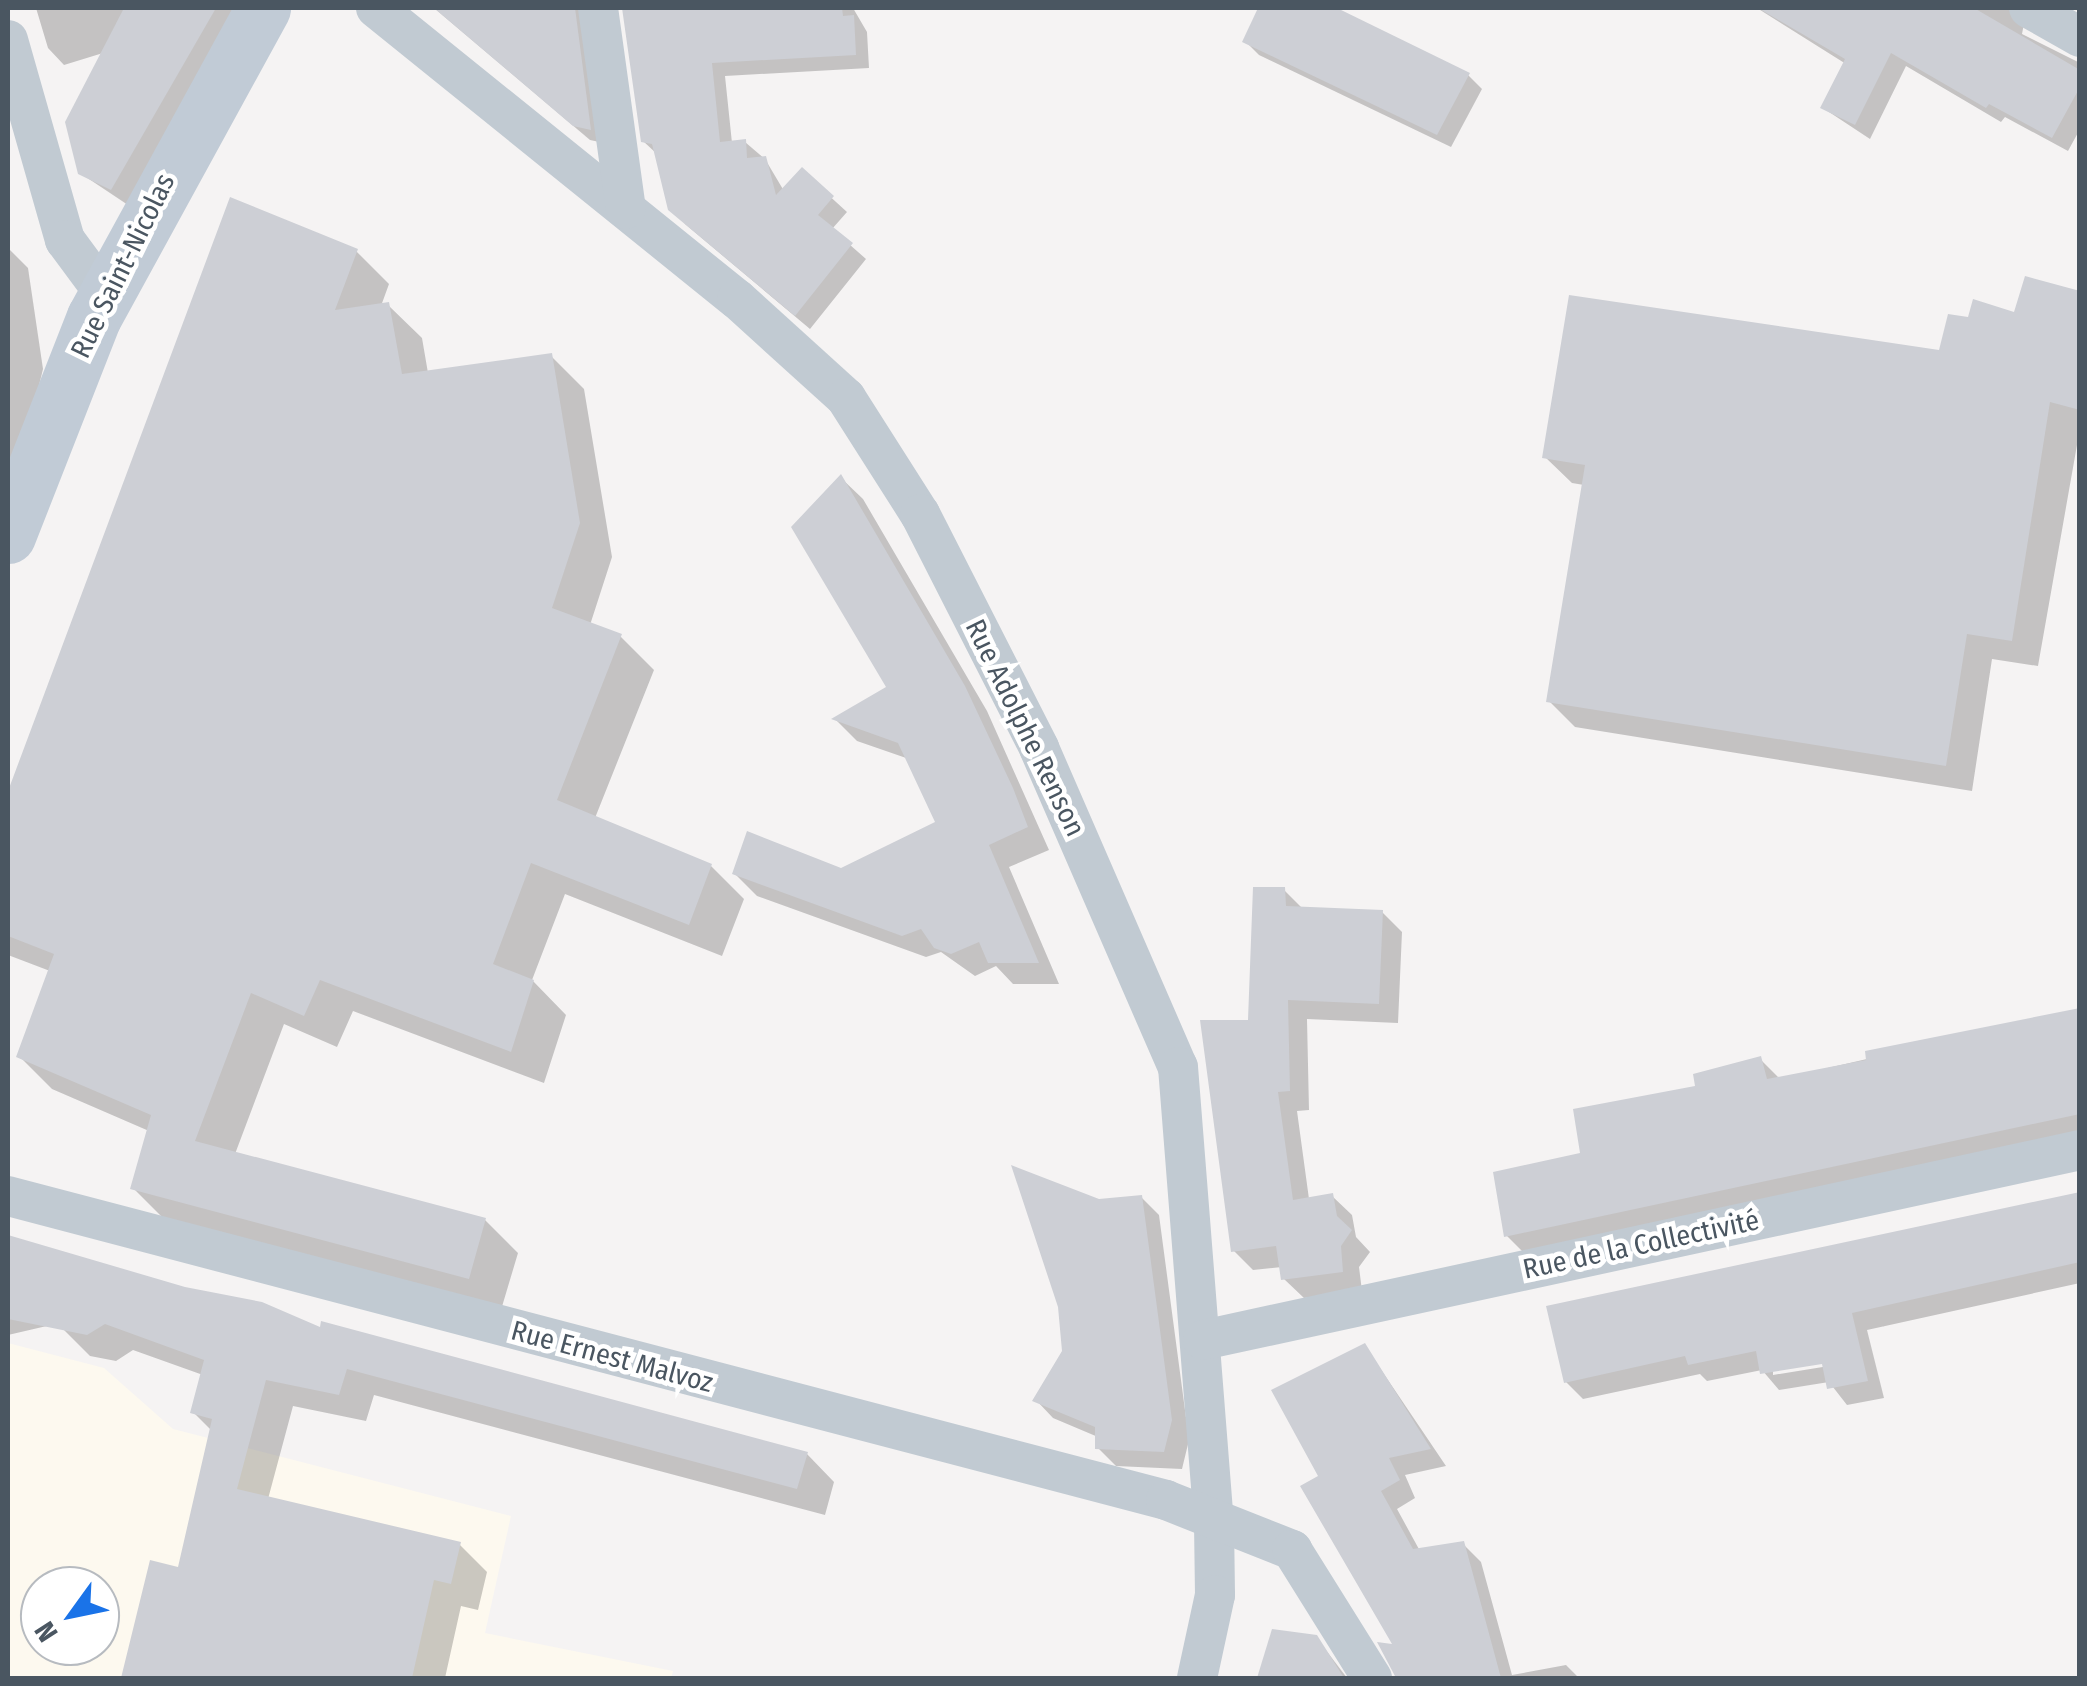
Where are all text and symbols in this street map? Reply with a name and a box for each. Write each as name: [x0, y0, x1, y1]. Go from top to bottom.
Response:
street label: Rue Saint-Nicolas: [64, 168, 182, 364]
street label: Rue Adolphe Renson: [958, 614, 1092, 842]
street label: Rue de la Collectivité: [1520, 1204, 1762, 1286]
street label: Rue Ernest Malvoz: [507, 1314, 717, 1400]
north arrow: [20, 1566, 120, 1666]
text: N: [28, 1615, 65, 1648]

